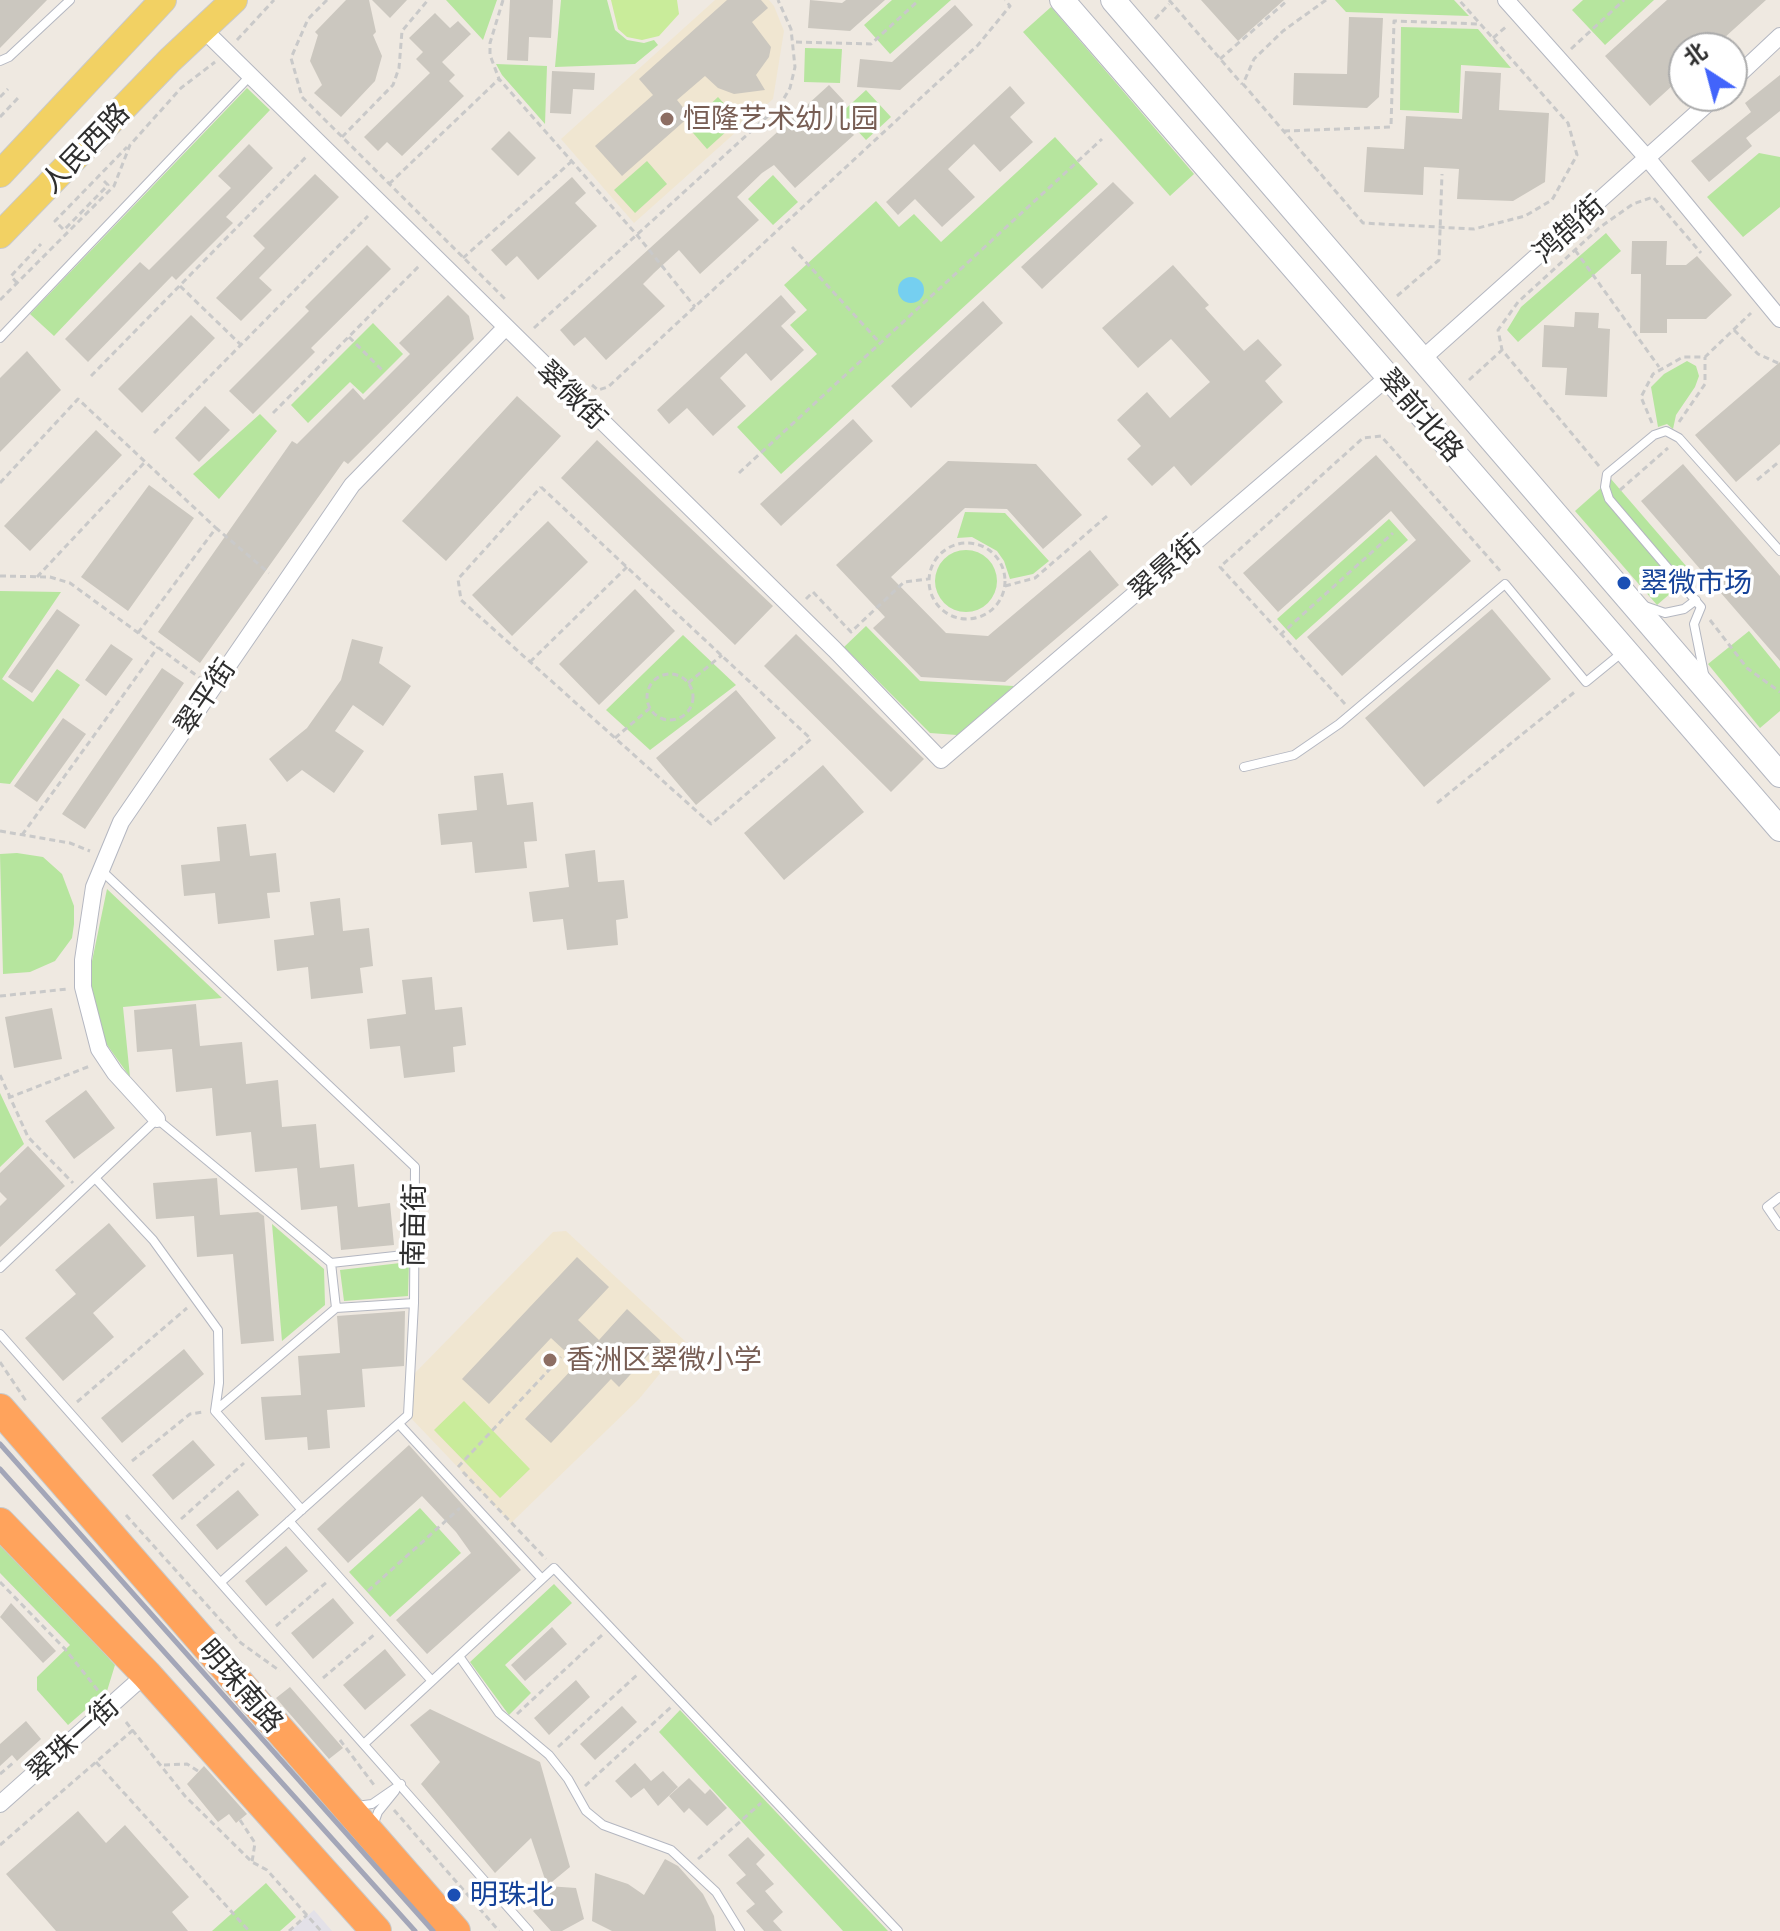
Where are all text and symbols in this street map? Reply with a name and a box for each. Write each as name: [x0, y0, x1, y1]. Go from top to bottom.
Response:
north arrow: [1668, 32, 1748, 112]
text: 北: [1678, 36, 1712, 71]
street label: 人民西路: [34, 96, 136, 200]
place label: 恒隆艺术幼儿园: [683, 102, 879, 136]
marker: 恒隆艺术幼儿园: [658, 110, 676, 128]
street label: 鸿鹄街: [1527, 188, 1611, 270]
street label: 翠微街: [530, 354, 614, 436]
street label: 翠前北路: [1372, 362, 1470, 468]
street label: 翠景街: [1122, 528, 1208, 608]
place label: 翠微市场: [1640, 566, 1752, 600]
marker: 翠微市场: [1615, 574, 1633, 592]
street label: 翠平街: [168, 653, 242, 741]
street label: 南亩街: [396, 1183, 432, 1267]
place label: 香洲区翠微小学: [566, 1343, 762, 1377]
marker: 香洲区翠微小学: [541, 1351, 559, 1369]
street label: 明珠南路: [192, 1633, 290, 1739]
street label: 翠珠一街: [20, 1689, 126, 1789]
place label: 明珠北: [470, 1878, 554, 1912]
marker: 明珠北: [445, 1886, 463, 1904]

